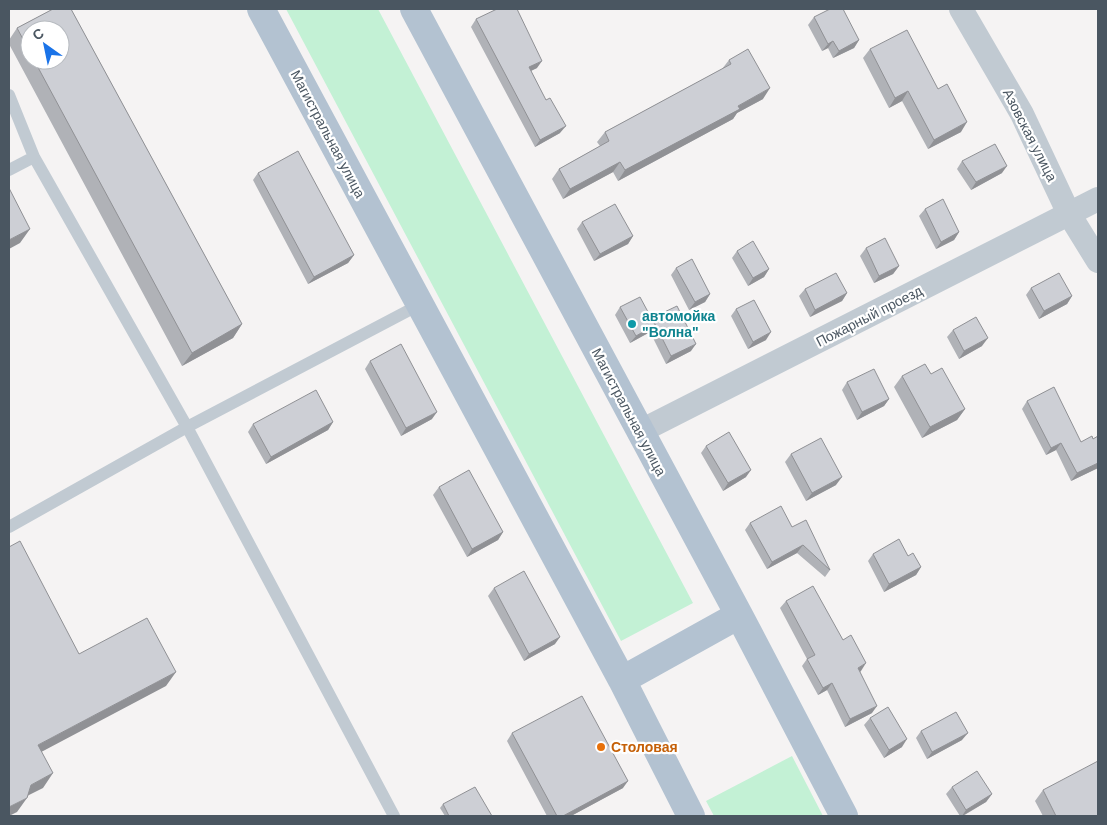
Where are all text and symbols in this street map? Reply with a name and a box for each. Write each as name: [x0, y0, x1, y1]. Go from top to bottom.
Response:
north arrow: [20, 20, 70, 70]
text: С: [29, 25, 47, 44]
street label: Магистральная улица: [287, 67, 369, 201]
street label: Азовская улица: [1000, 86, 1060, 184]
street label: Пожарный проезд: [813, 282, 925, 350]
place label: автомойка "Волна": [642, 308, 716, 340]
marker: автомойка "Волна": [626, 318, 638, 330]
street label: Магистральная улица: [588, 345, 670, 479]
place label: Столовая: [611, 739, 678, 755]
marker: Столовая: [595, 741, 607, 753]

